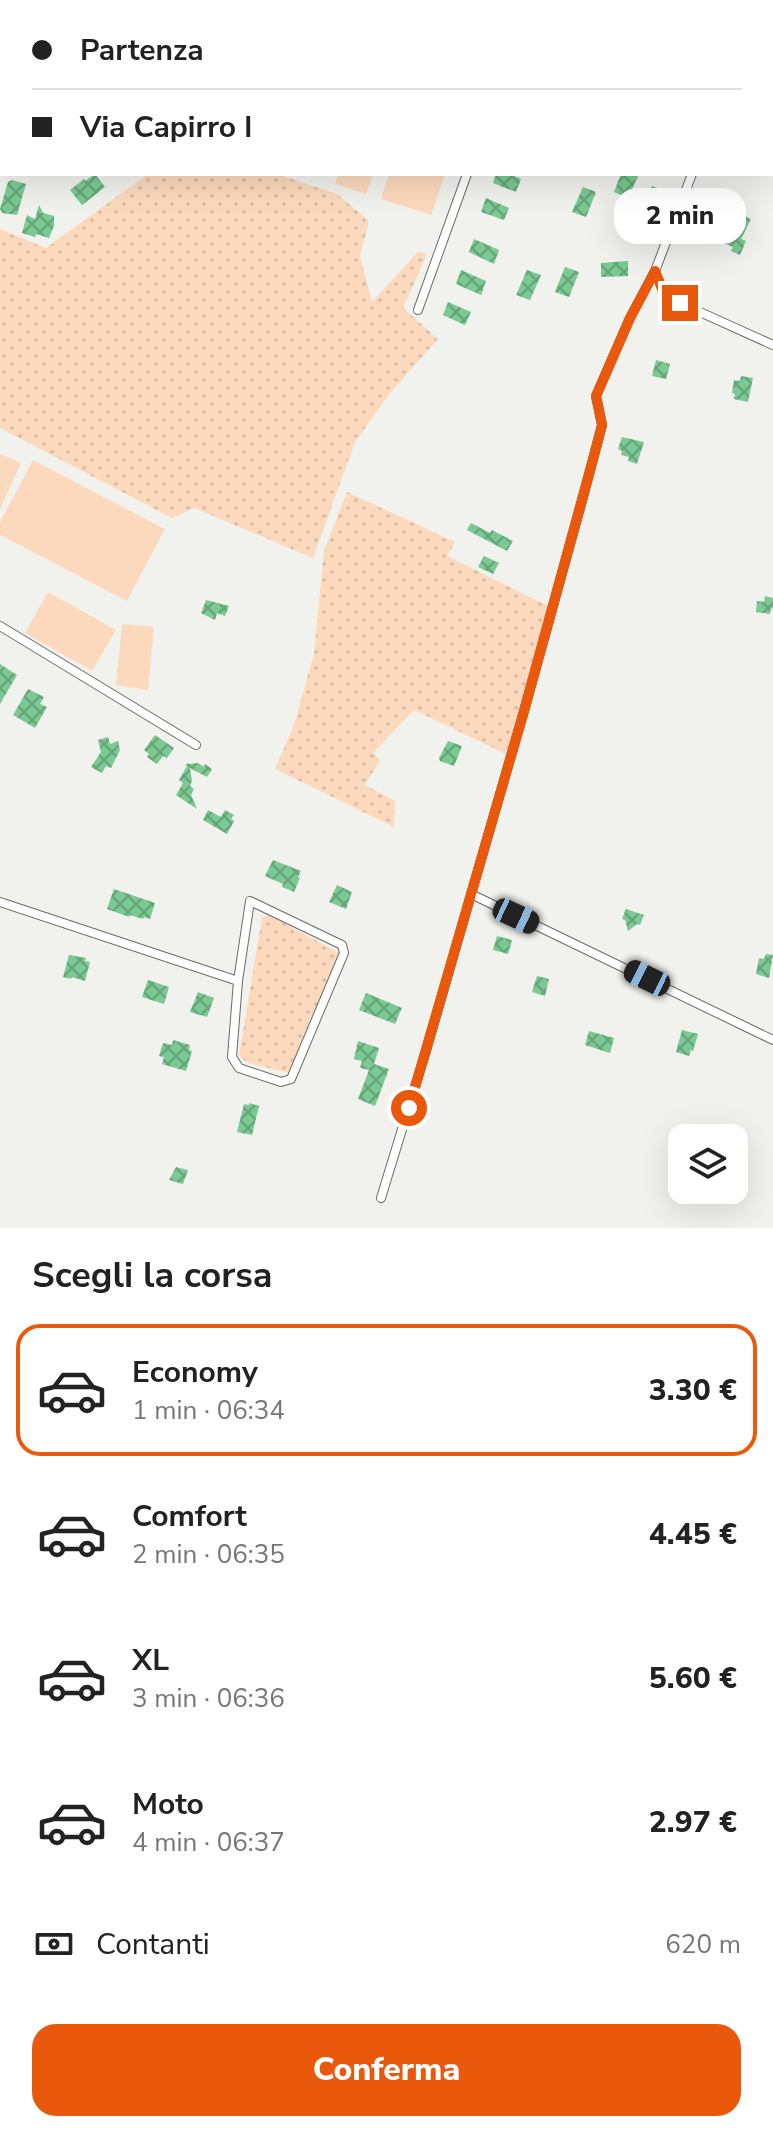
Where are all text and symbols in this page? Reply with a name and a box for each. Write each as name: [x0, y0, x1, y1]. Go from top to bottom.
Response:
text: Partenza: [80, 30, 204, 71]
text: Via Capirro I: [80, 107, 253, 148]
callout: 2 min: [614, 187, 746, 243]
text: 2 min: [646, 198, 714, 233]
route end: [662, 285, 698, 321]
car: [489, 895, 543, 937]
car: [620, 957, 674, 999]
route start: [391, 1090, 427, 1126]
map controls: [668, 1124, 748, 1204]
button: layers: [668, 1124, 748, 1204]
text: Scegli la corsa: [32, 1251, 272, 1300]
text: Economy: [132, 1352, 258, 1393]
icon: car: [36, 1354, 108, 1426]
text: 3.30 €: [649, 1370, 737, 1411]
text: 1 min · 06:34: [132, 1393, 285, 1428]
text: Comfort: [132, 1496, 247, 1537]
icon: car: [36, 1498, 108, 1570]
text: 4.45 €: [649, 1514, 737, 1555]
text: 2 min · 06:35: [132, 1537, 285, 1572]
text: XL: [132, 1640, 169, 1681]
icon: car: [36, 1642, 108, 1714]
text: 5.60 €: [649, 1658, 737, 1699]
text: 3 min · 06:36: [132, 1681, 285, 1716]
text: Moto: [132, 1784, 204, 1825]
icon: car: [36, 1786, 108, 1858]
text: 2.97 €: [649, 1802, 737, 1843]
text: 4 min · 06:37: [132, 1825, 285, 1860]
icon: cash: [32, 1922, 76, 1966]
text: Contanti: [96, 1924, 210, 1965]
text: 620 m: [665, 1927, 741, 1962]
button: Conferma: [32, 2024, 741, 2116]

